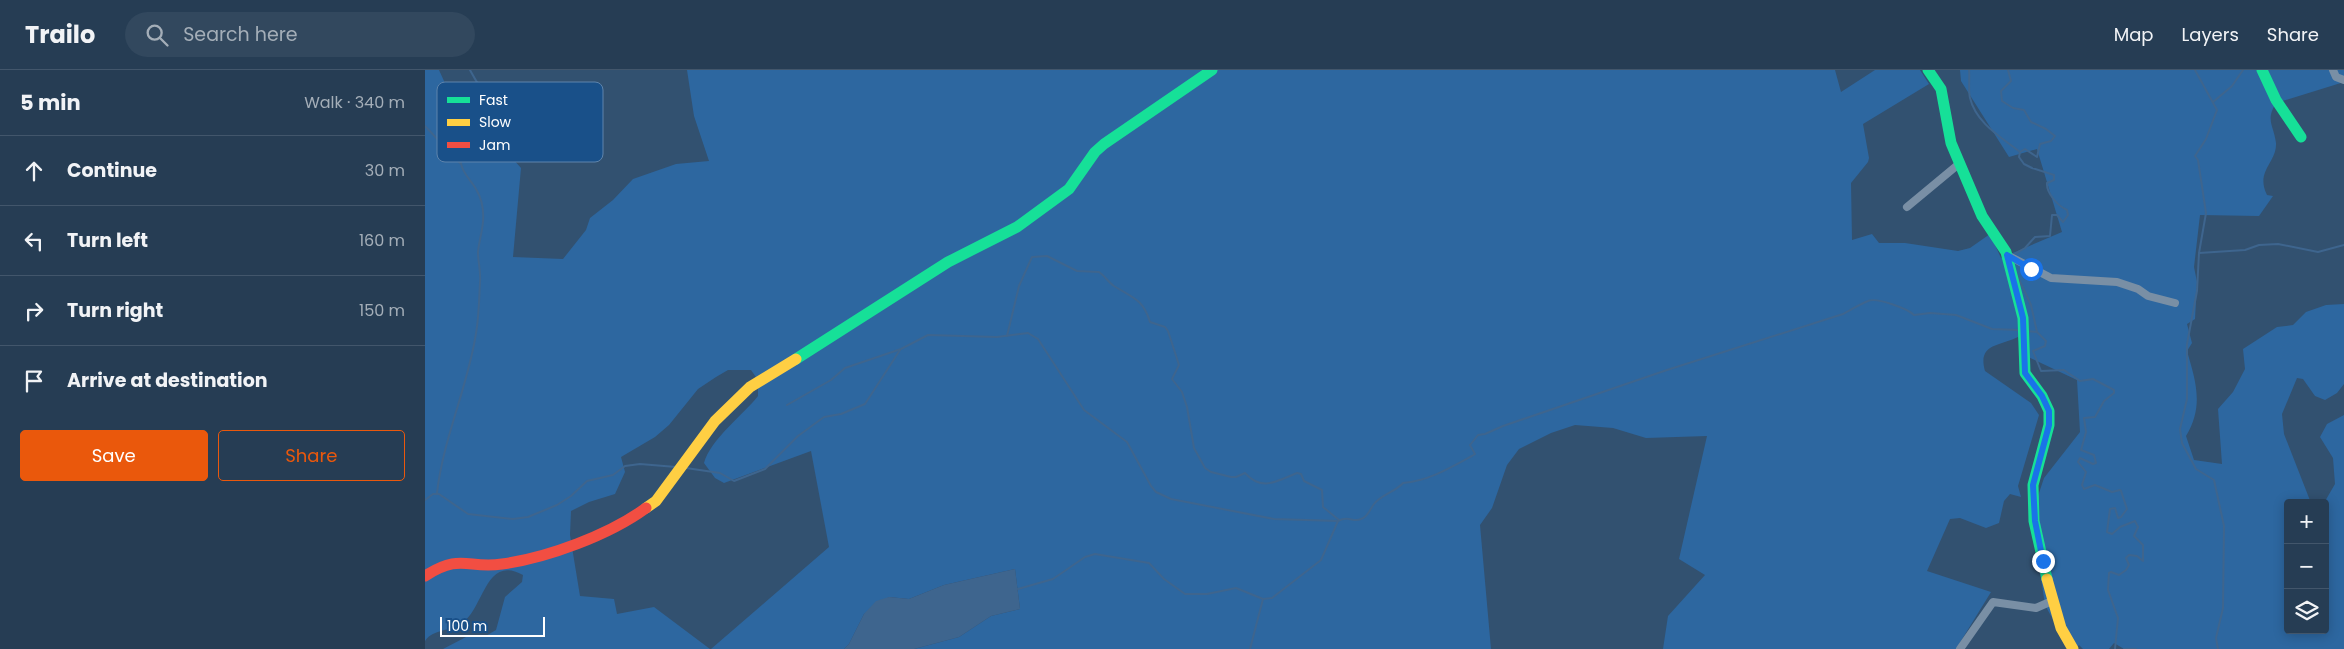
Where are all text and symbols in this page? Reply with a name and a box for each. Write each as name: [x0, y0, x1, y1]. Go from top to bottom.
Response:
search box: [125, 12, 475, 57]
text: Trailo: [25, 18, 95, 51]
icon: search: [143, 21, 171, 49]
text: Search here: [183, 21, 298, 48]
text: Map: [2114, 22, 2154, 47]
text: Layers: [2182, 22, 2239, 47]
text: Share: [2267, 22, 2319, 47]
legend: [437, 82, 603, 162]
text: 5 min: [20, 88, 81, 117]
text: Fast: [479, 90, 508, 110]
text: Walk · 340 m: [304, 91, 405, 114]
text: Slow: [479, 112, 512, 132]
text: Jam: [479, 135, 510, 155]
icon: ahead: [20, 157, 48, 185]
text: Continue: [67, 157, 157, 184]
text: 30 m: [365, 159, 405, 182]
icon: left: [20, 227, 48, 255]
text: Turn left: [67, 227, 148, 254]
text: 160 m: [359, 229, 405, 252]
route start: [2020, 258, 2043, 281]
icon: right: [20, 297, 48, 325]
text: Turn right: [67, 297, 163, 324]
text: 150 m: [359, 299, 405, 322]
icon: arrive: [20, 367, 48, 395]
text: Arrive at destination: [67, 367, 268, 394]
button: Save: [20, 430, 208, 481]
button: Share: [218, 430, 405, 481]
map controls: [2284, 499, 2329, 634]
button: +: [2284, 499, 2329, 544]
button: −: [2284, 544, 2329, 589]
route end: [2032, 550, 2055, 573]
button: layers: [2284, 589, 2329, 634]
scale bar: [440, 614, 545, 637]
text: 100 m: [447, 616, 487, 636]

